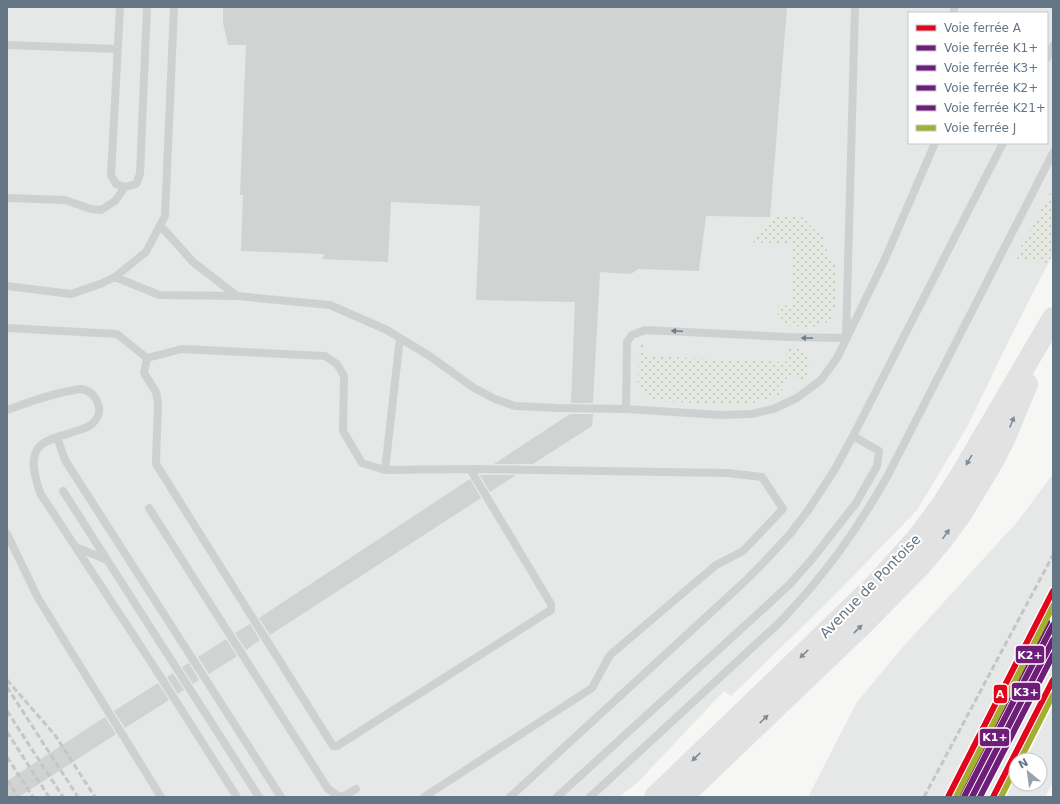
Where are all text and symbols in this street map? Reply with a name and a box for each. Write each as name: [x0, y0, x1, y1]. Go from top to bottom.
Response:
legend: [908, 12, 1048, 144]
text: Voie ferrée A: [944, 21, 1022, 35]
text: Voie ferrée K1+: [944, 41, 1038, 55]
text: Voie ferrée K3+: [944, 61, 1038, 75]
text: Voie ferrée K2+: [944, 81, 1038, 95]
text: Voie ferrée K21+: [944, 101, 1046, 115]
text: Voie ferrée J: [944, 121, 1016, 135]
one-way arrow: [671, 328, 683, 335]
one-way arrow: [801, 334, 813, 341]
one-way arrow: [1009, 415, 1015, 427]
one-way arrow: [966, 455, 973, 466]
one-way arrow: [942, 528, 950, 539]
street label: Avenue de Pontoise: [816, 531, 924, 641]
one-way arrow: [853, 624, 863, 634]
line badge: K2+: [1015, 645, 1045, 664]
one-way arrow: [799, 649, 809, 659]
text: K2+: [1017, 649, 1043, 662]
line badge: K3+: [1011, 682, 1041, 701]
line badge: A: [993, 684, 1008, 704]
text: K3+: [1013, 686, 1039, 699]
text: A: [996, 688, 1005, 701]
one-way arrow: [759, 714, 769, 723]
line badge: K1+: [979, 728, 1010, 747]
text: K1+: [982, 731, 1008, 744]
north arrow: [1008, 752, 1048, 792]
one-way arrow: [691, 753, 701, 762]
text: N: [1016, 756, 1031, 772]

